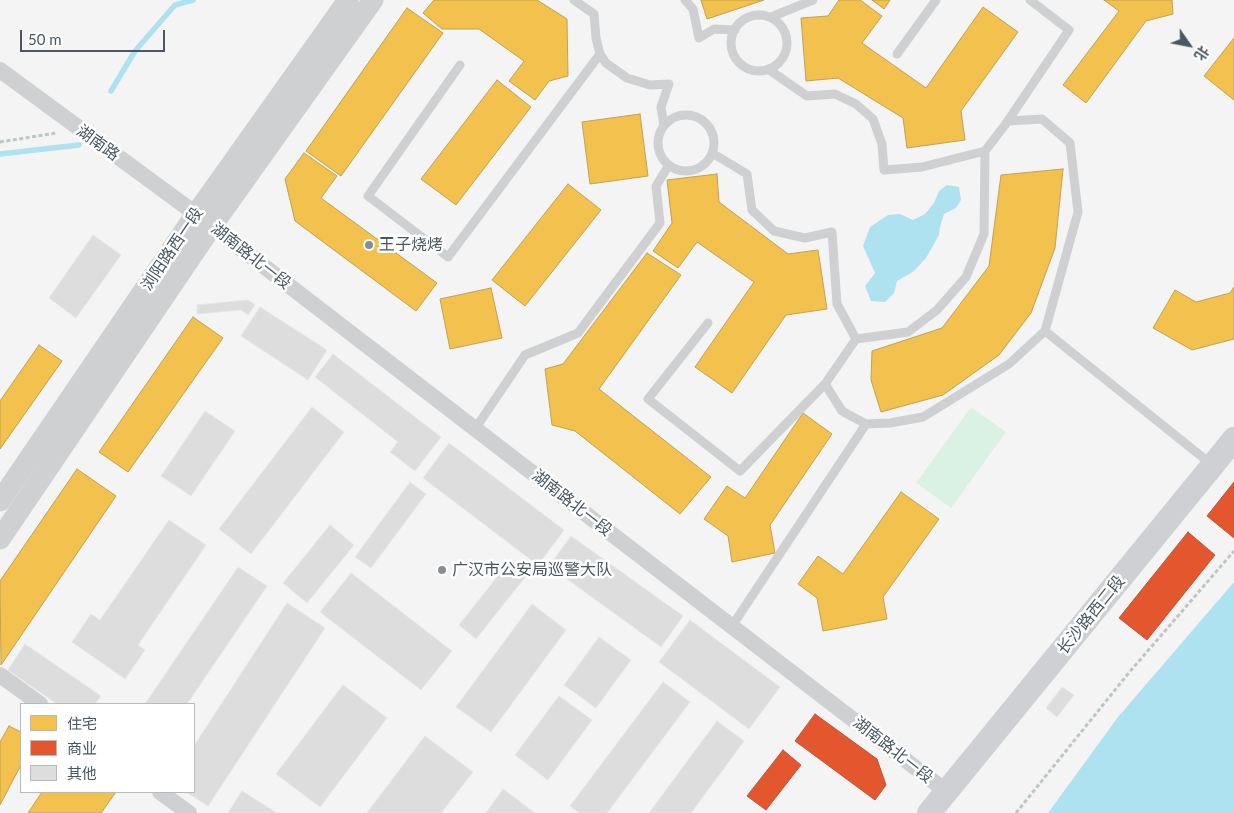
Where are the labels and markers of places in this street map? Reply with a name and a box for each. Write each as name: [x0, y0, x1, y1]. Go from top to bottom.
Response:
place label: 王子烧烤: [379, 235, 443, 255]
marker: 王子烧烤: [363, 239, 375, 251]
place label: 广汉市公安局巡警大队: [452, 560, 612, 580]
marker: 广汉市公安局巡警大队: [436, 564, 448, 576]

